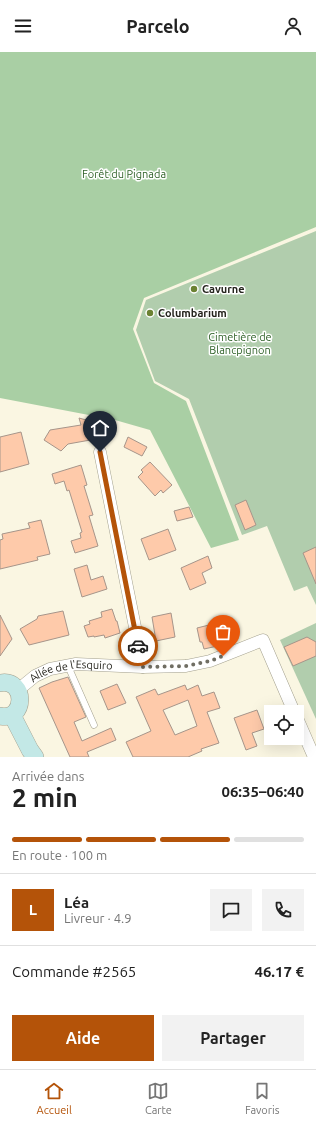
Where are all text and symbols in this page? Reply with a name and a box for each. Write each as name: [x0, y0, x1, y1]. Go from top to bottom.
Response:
icon: menu: [12, 15, 34, 37]
icon: person: [282, 15, 304, 37]
text: Parcelo: [126, 16, 190, 36]
park label: Forêt du Pignada: [82, 168, 166, 180]
place label: Cavurne: [202, 283, 245, 295]
marker: Cavurne: [189, 284, 199, 294]
place label: Columbarium: [158, 307, 227, 319]
marker: Columbarium: [145, 308, 155, 318]
park label: Cimetière de Blancpignon: [208, 331, 272, 356]
pin: [83, 411, 117, 452]
icon: home: [89, 417, 111, 439]
pin: [206, 615, 240, 656]
icon: bag: [212, 621, 234, 643]
courier: [118, 626, 158, 666]
icon: car: [127, 635, 149, 657]
street label: Allée de l'Esquiro: [27, 658, 113, 684]
map controls: [264, 705, 304, 745]
button: locate: [264, 705, 304, 745]
text: Arrivée dans: [12, 769, 84, 783]
text: 2 min: [12, 783, 78, 812]
text: 06:35–06:40: [221, 783, 304, 800]
text: En route · 100 m: [12, 848, 107, 862]
button: chat: [210, 889, 252, 931]
button: phone: [262, 889, 304, 931]
text: Léa: [64, 894, 89, 911]
text: L: [29, 901, 37, 918]
text: Livreur · 4.9: [64, 911, 132, 925]
text: Commande #2565: [12, 963, 136, 980]
text: 46.17 €: [254, 963, 304, 980]
button: Aide: [12, 1015, 154, 1061]
button: Partager: [162, 1015, 304, 1061]
tab: Accueil: [37, 1080, 72, 1116]
tab: Carte: [145, 1080, 172, 1116]
tab: Favoris: [245, 1080, 279, 1116]

